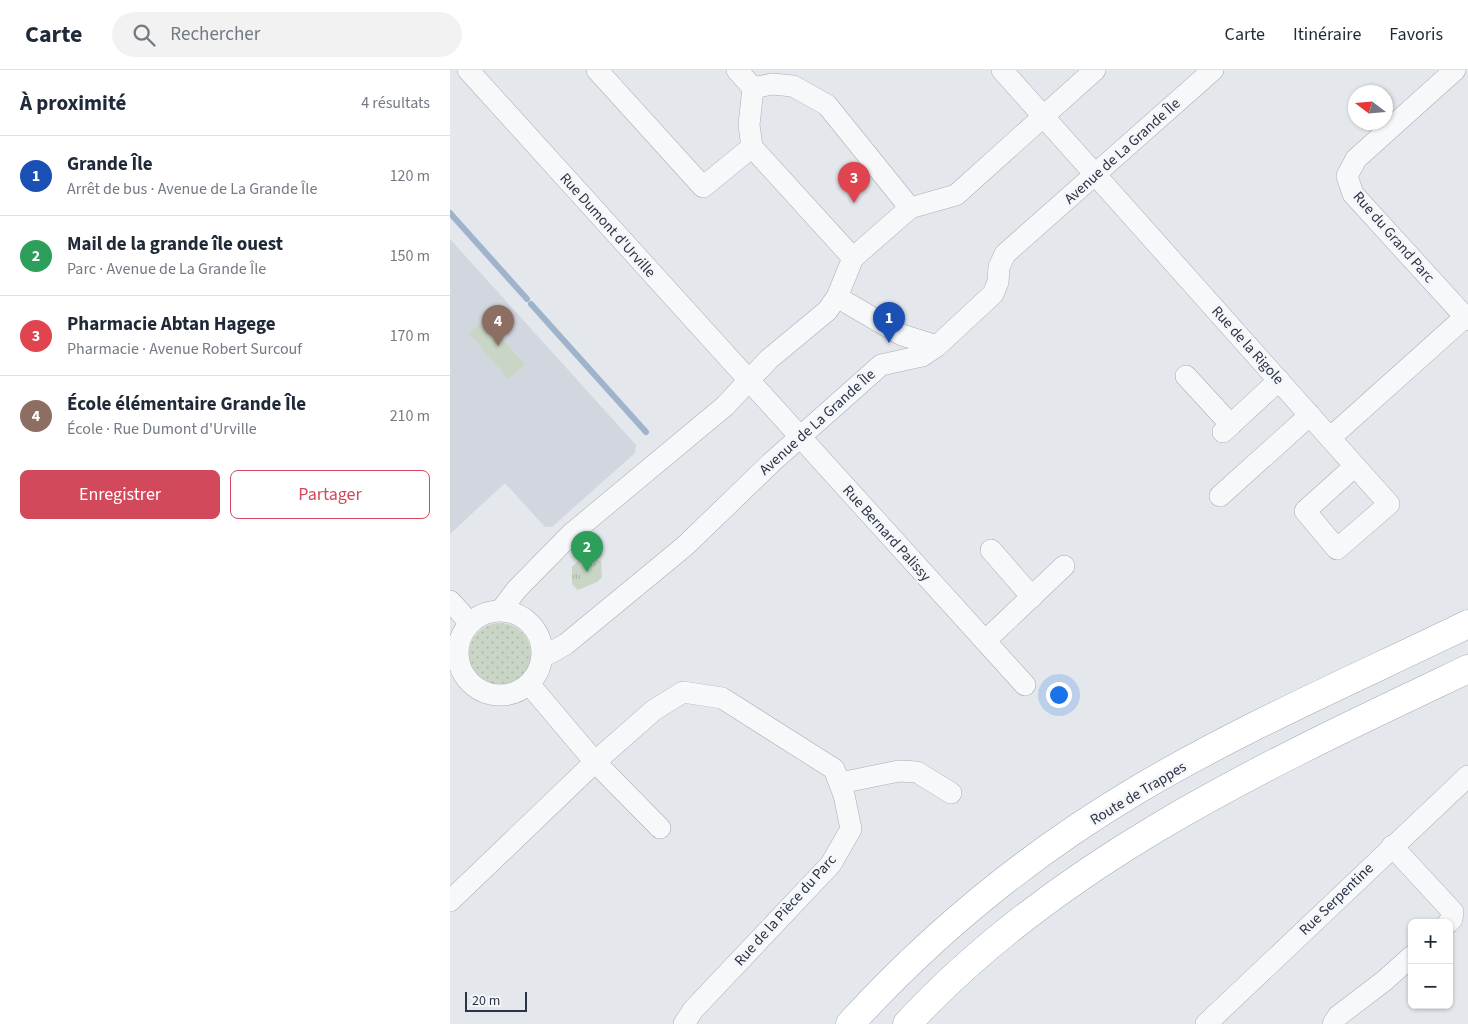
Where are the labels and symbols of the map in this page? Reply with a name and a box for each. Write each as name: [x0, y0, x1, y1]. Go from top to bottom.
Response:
north arrow: [1348, 85, 1393, 130]
street label: Avenue de La Grande Île: [1060, 93, 1185, 209]
pin: 3: [838, 162, 870, 203]
street label: Rue Dumont d'Urville: [555, 168, 660, 282]
street label: Rue du Grand Parc: [1348, 187, 1439, 288]
street label: Rue de la Rigole: [1207, 301, 1289, 389]
pin: 1: [873, 302, 905, 343]
pin: 4: [482, 305, 514, 346]
street label: Avenue de La Grande Île: [755, 364, 880, 480]
street label: Rue Bernard Palissy: [838, 481, 936, 586]
pin: 2: [571, 531, 603, 572]
your location: [1046, 682, 1072, 708]
street label: Route de Trappes: [1086, 756, 1190, 830]
street label: Rue de la Pièce du Parc: [730, 850, 841, 971]
street label: Rue Serpentine: [1294, 858, 1378, 940]
scale bar: [465, 989, 528, 1012]

